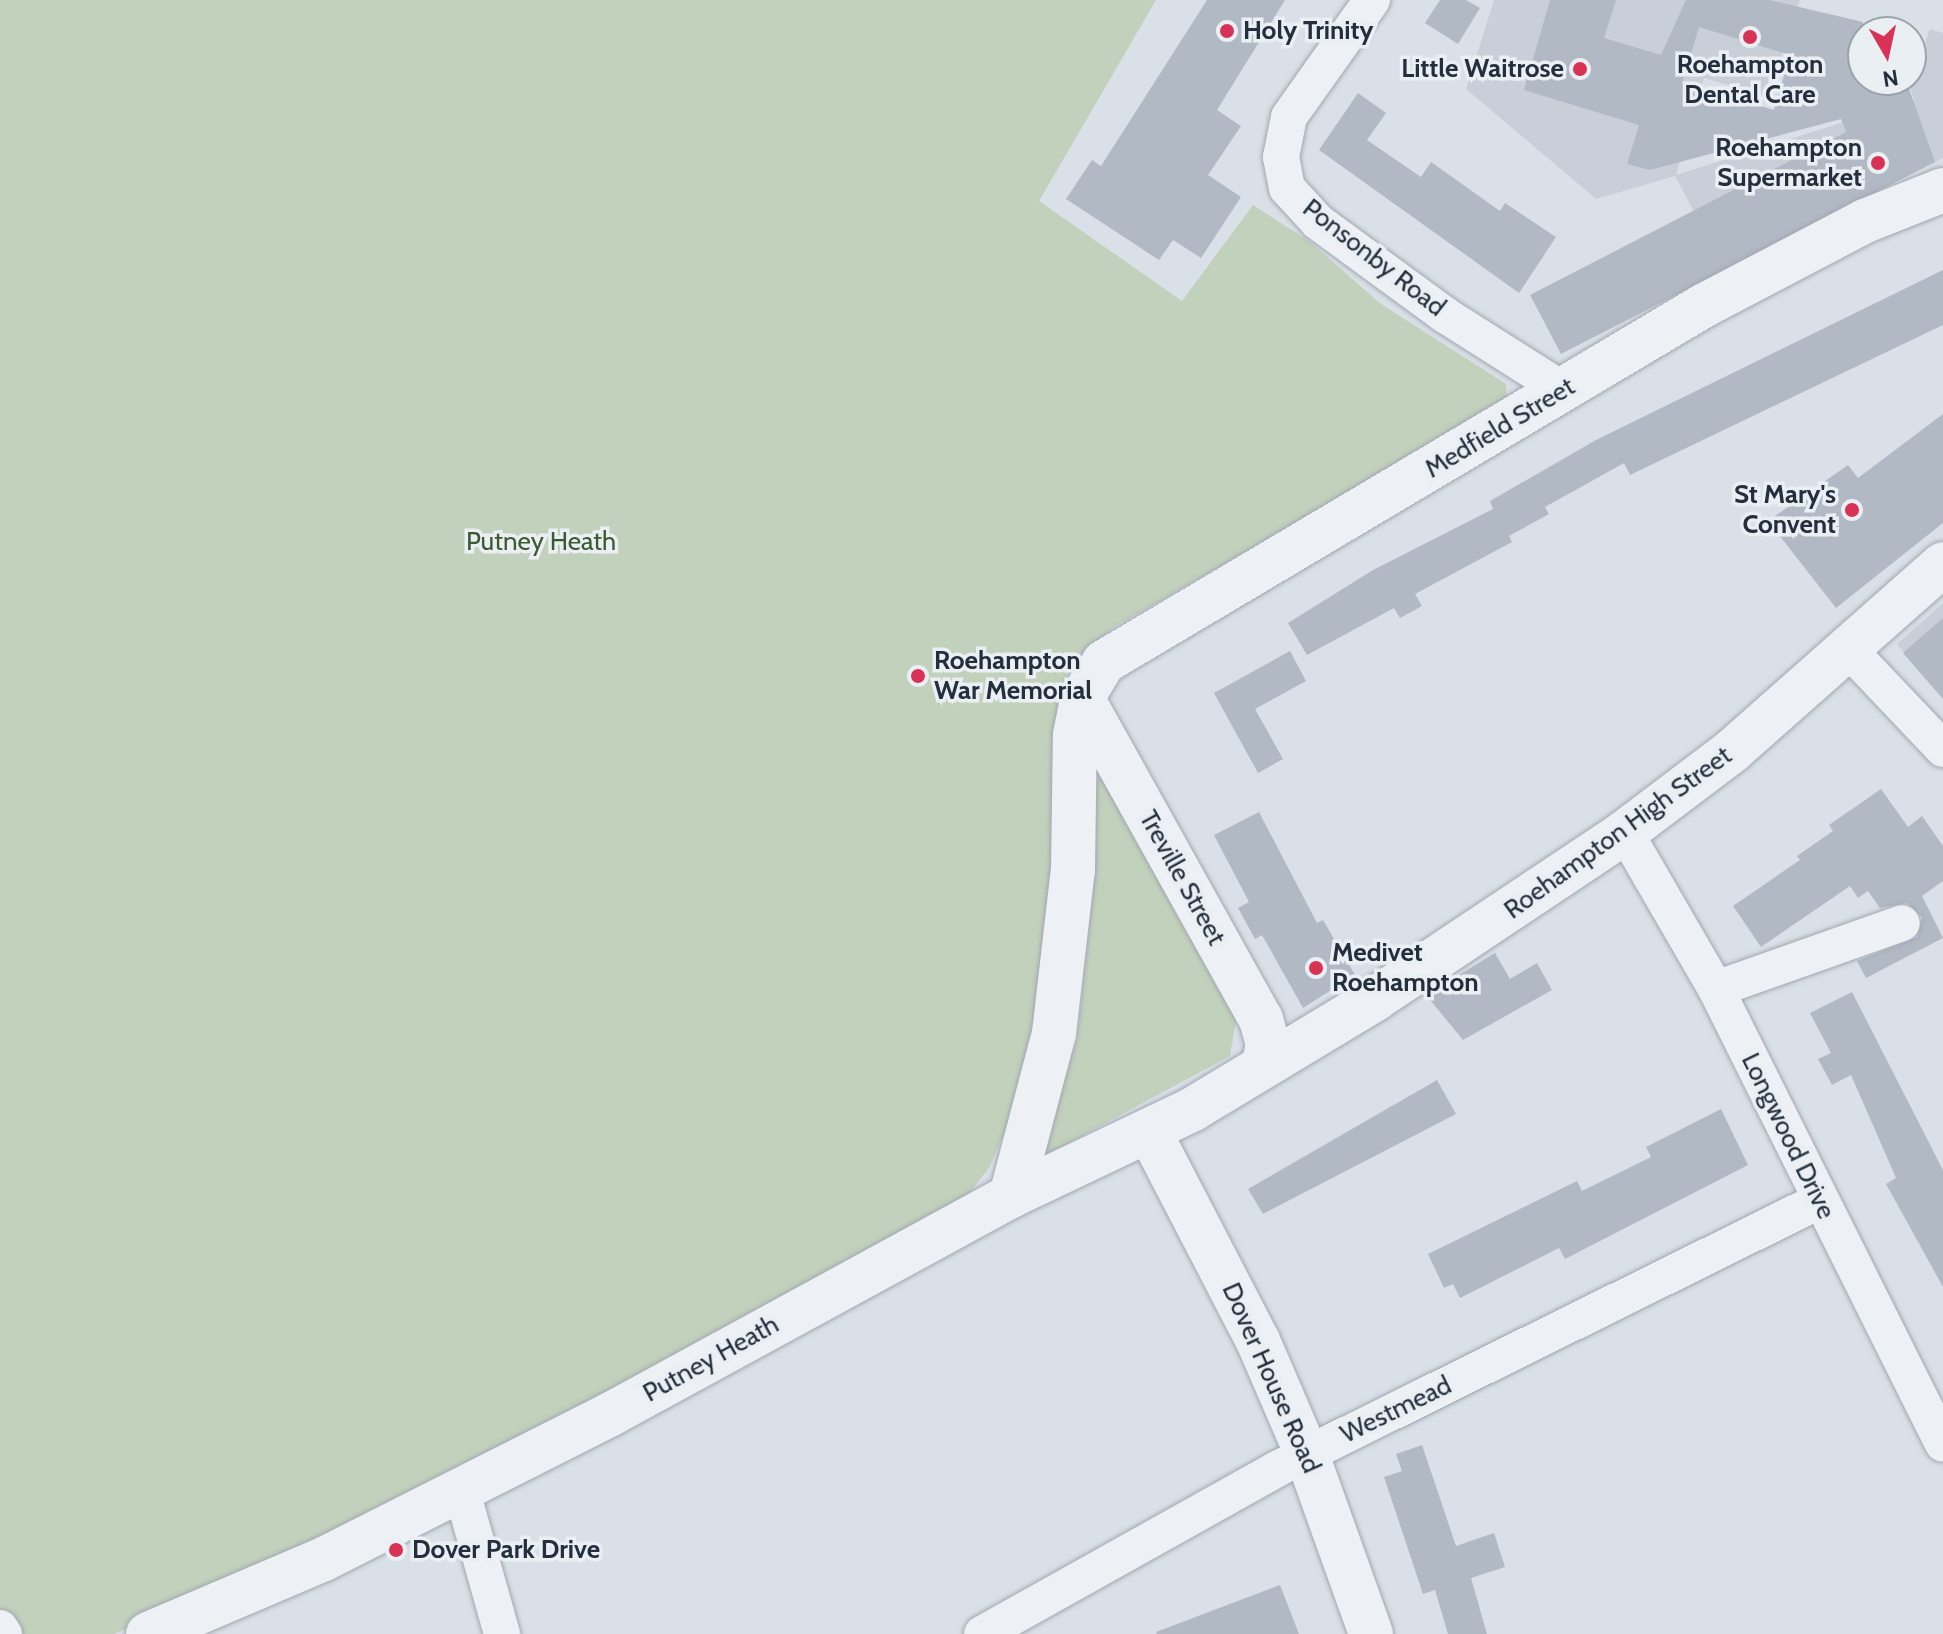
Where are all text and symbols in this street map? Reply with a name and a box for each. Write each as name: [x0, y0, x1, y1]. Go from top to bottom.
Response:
place label: Holy Trinity: [1243, 15, 1374, 47]
north arrow: [1847, 16, 1927, 96]
marker: Holy Trinity: [1218, 22, 1236, 40]
marker: Roehampton Dental Care: [1741, 28, 1759, 46]
place label: Roehampton Dental Care: [1677, 49, 1823, 110]
place label: Little Waitrose: [1401, 53, 1564, 85]
marker: Little Waitrose: [1571, 60, 1589, 78]
text: N: [1881, 64, 1900, 93]
place label: Roehampton Supermarket: [1715, 132, 1862, 194]
marker: Roehampton Supermarket: [1869, 154, 1887, 172]
street label: Ponsonby Road: [1296, 193, 1452, 323]
street label: Medfield Street: [1420, 371, 1580, 485]
place label: St Mary's Convent: [1734, 479, 1836, 540]
marker: St Mary's Convent: [1843, 501, 1861, 519]
park label: Putney Heath: [466, 526, 616, 558]
place label: Roehampton War Memorial: [934, 645, 1092, 706]
marker: Roehampton War Memorial: [909, 667, 927, 685]
street label: Roehampton High Street: [1498, 740, 1738, 926]
street label: Treville Street: [1132, 805, 1232, 951]
place label: Medivet Roehampton: [1332, 937, 1479, 998]
marker: Medivet Roehampton: [1307, 959, 1325, 977]
street label: Longwood Drive: [1734, 1048, 1842, 1224]
street label: Dover House Road: [1215, 1278, 1327, 1478]
street label: Putney Heath: [638, 1309, 784, 1409]
street label: Westmead: [1335, 1370, 1457, 1450]
place label: Dover Park Drive: [412, 1534, 600, 1566]
marker: Dover Park Drive: [387, 1541, 405, 1559]

